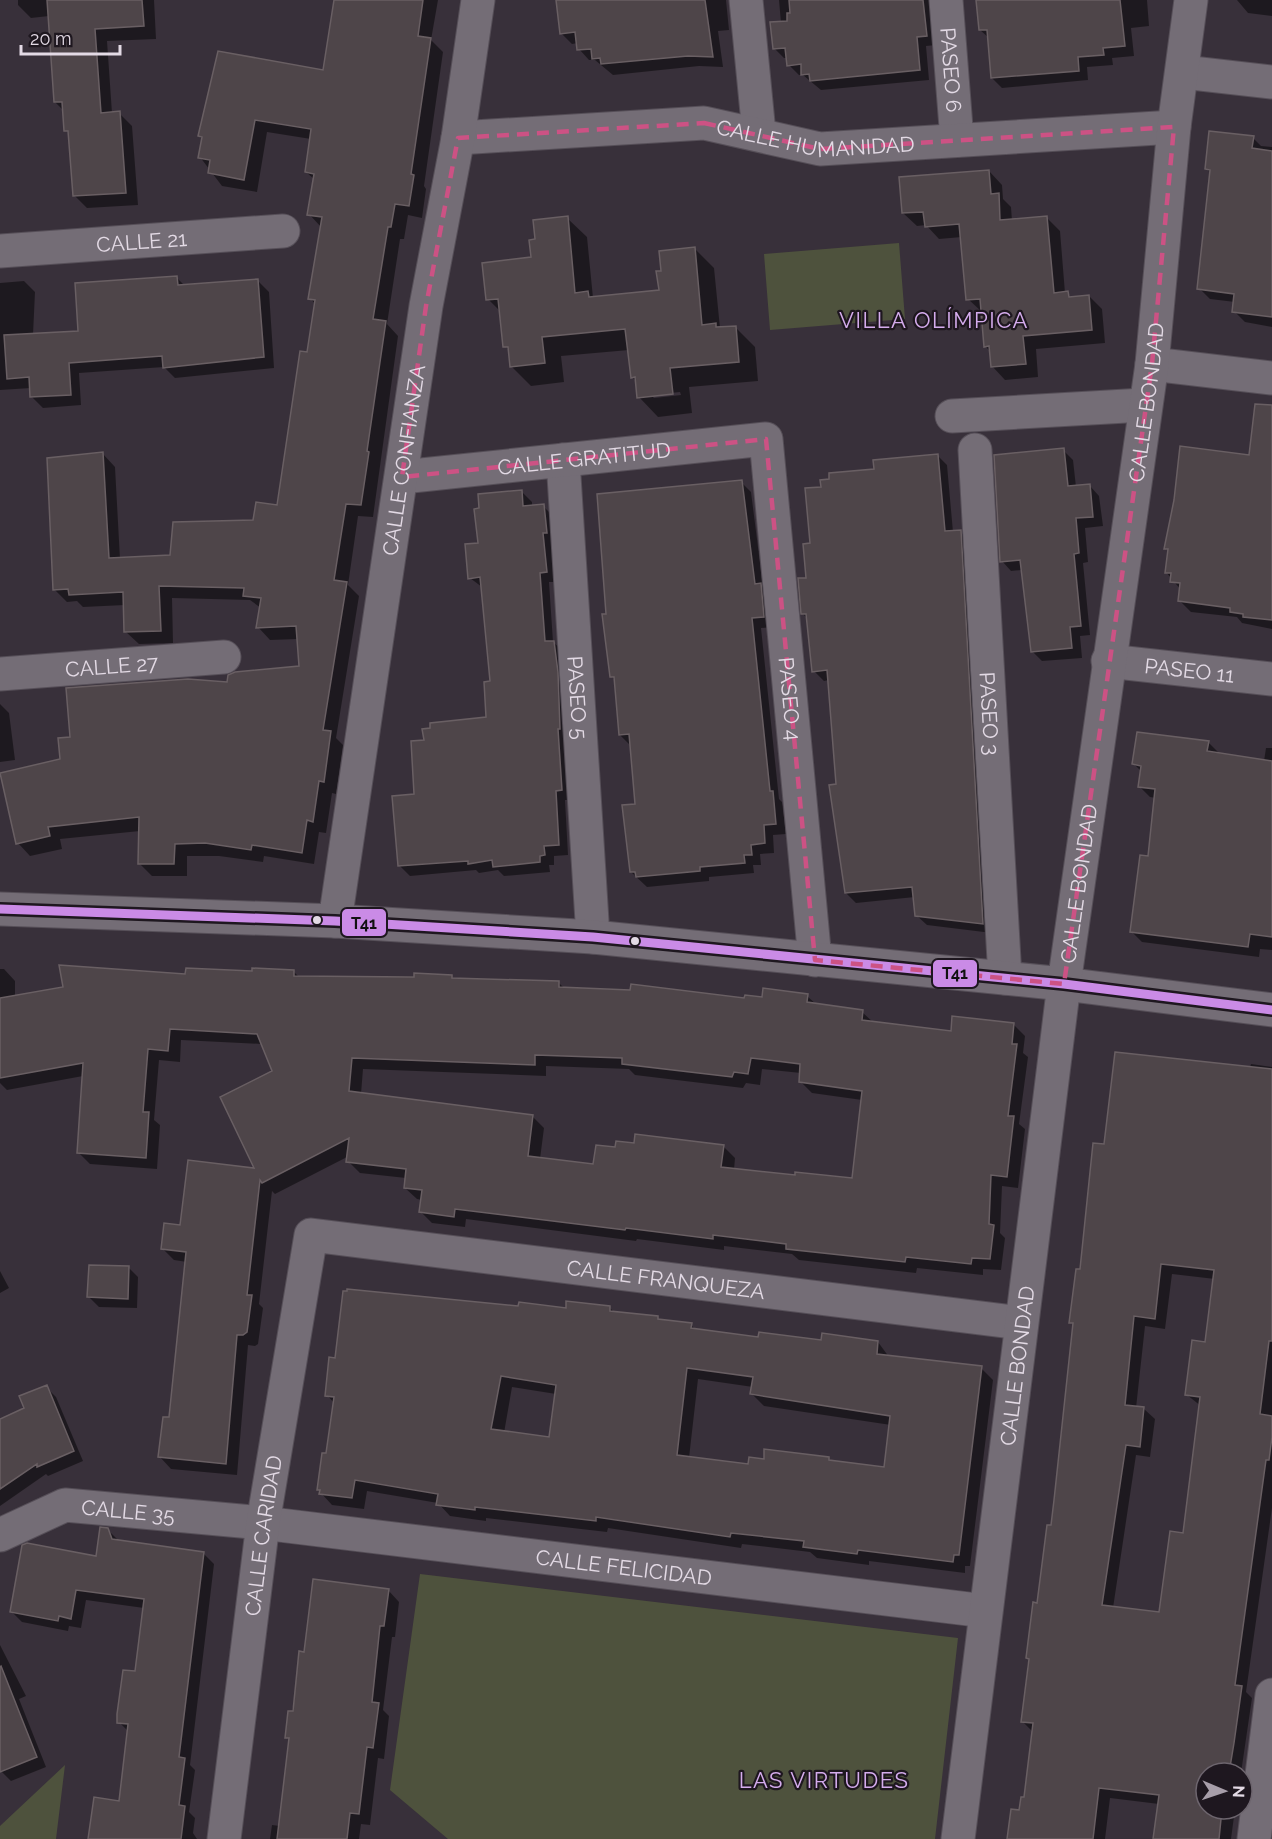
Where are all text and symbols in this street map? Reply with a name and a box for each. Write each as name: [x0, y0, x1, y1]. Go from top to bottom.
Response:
scale bar: [21, 18, 120, 56]
street label: PASEO 6: [936, 26, 967, 113]
text: 20 m: [30, 28, 72, 49]
street label: CALLE HUMANIDAD: [714, 114, 915, 162]
street label: CALLE 21: [95, 225, 188, 257]
district label: VILLA OLÍMPICA: [839, 307, 1029, 333]
street label: CALLE BONDAD: [1123, 321, 1168, 484]
street label: CALLE CONFIANZA: [377, 363, 430, 557]
street label: CALLE GRATITUD: [496, 437, 672, 479]
street label: CALLE 27: [64, 649, 160, 682]
street label: PASEO 11: [1143, 653, 1236, 687]
street label: PASEO 5: [563, 655, 593, 740]
street label: PASEO 4: [774, 656, 807, 742]
street label: PASEO 3: [975, 671, 1005, 756]
street label: CALLE BONDAD: [1055, 802, 1102, 965]
line badge: T41: [341, 908, 387, 937]
unlabelled marker: [311, 914, 323, 926]
text: T41: [351, 914, 377, 933]
unlabelled marker: [629, 935, 641, 947]
line badge: T41: [932, 959, 978, 988]
text: T41: [942, 964, 968, 983]
street label: CALLE FRANQUEZA: [565, 1254, 766, 1304]
street label: CALLE BONDAD: [994, 1284, 1039, 1447]
street label: CALLE CARIDAD: [239, 1453, 287, 1617]
street label: CALLE 35: [80, 1494, 176, 1527]
street label: CALLE FELICIDAD: [535, 1544, 713, 1590]
north arrow: [1194, 1761, 1254, 1821]
district label: LAS VIRTUDES: [739, 1767, 909, 1793]
text: N: [1229, 1785, 1248, 1798]

